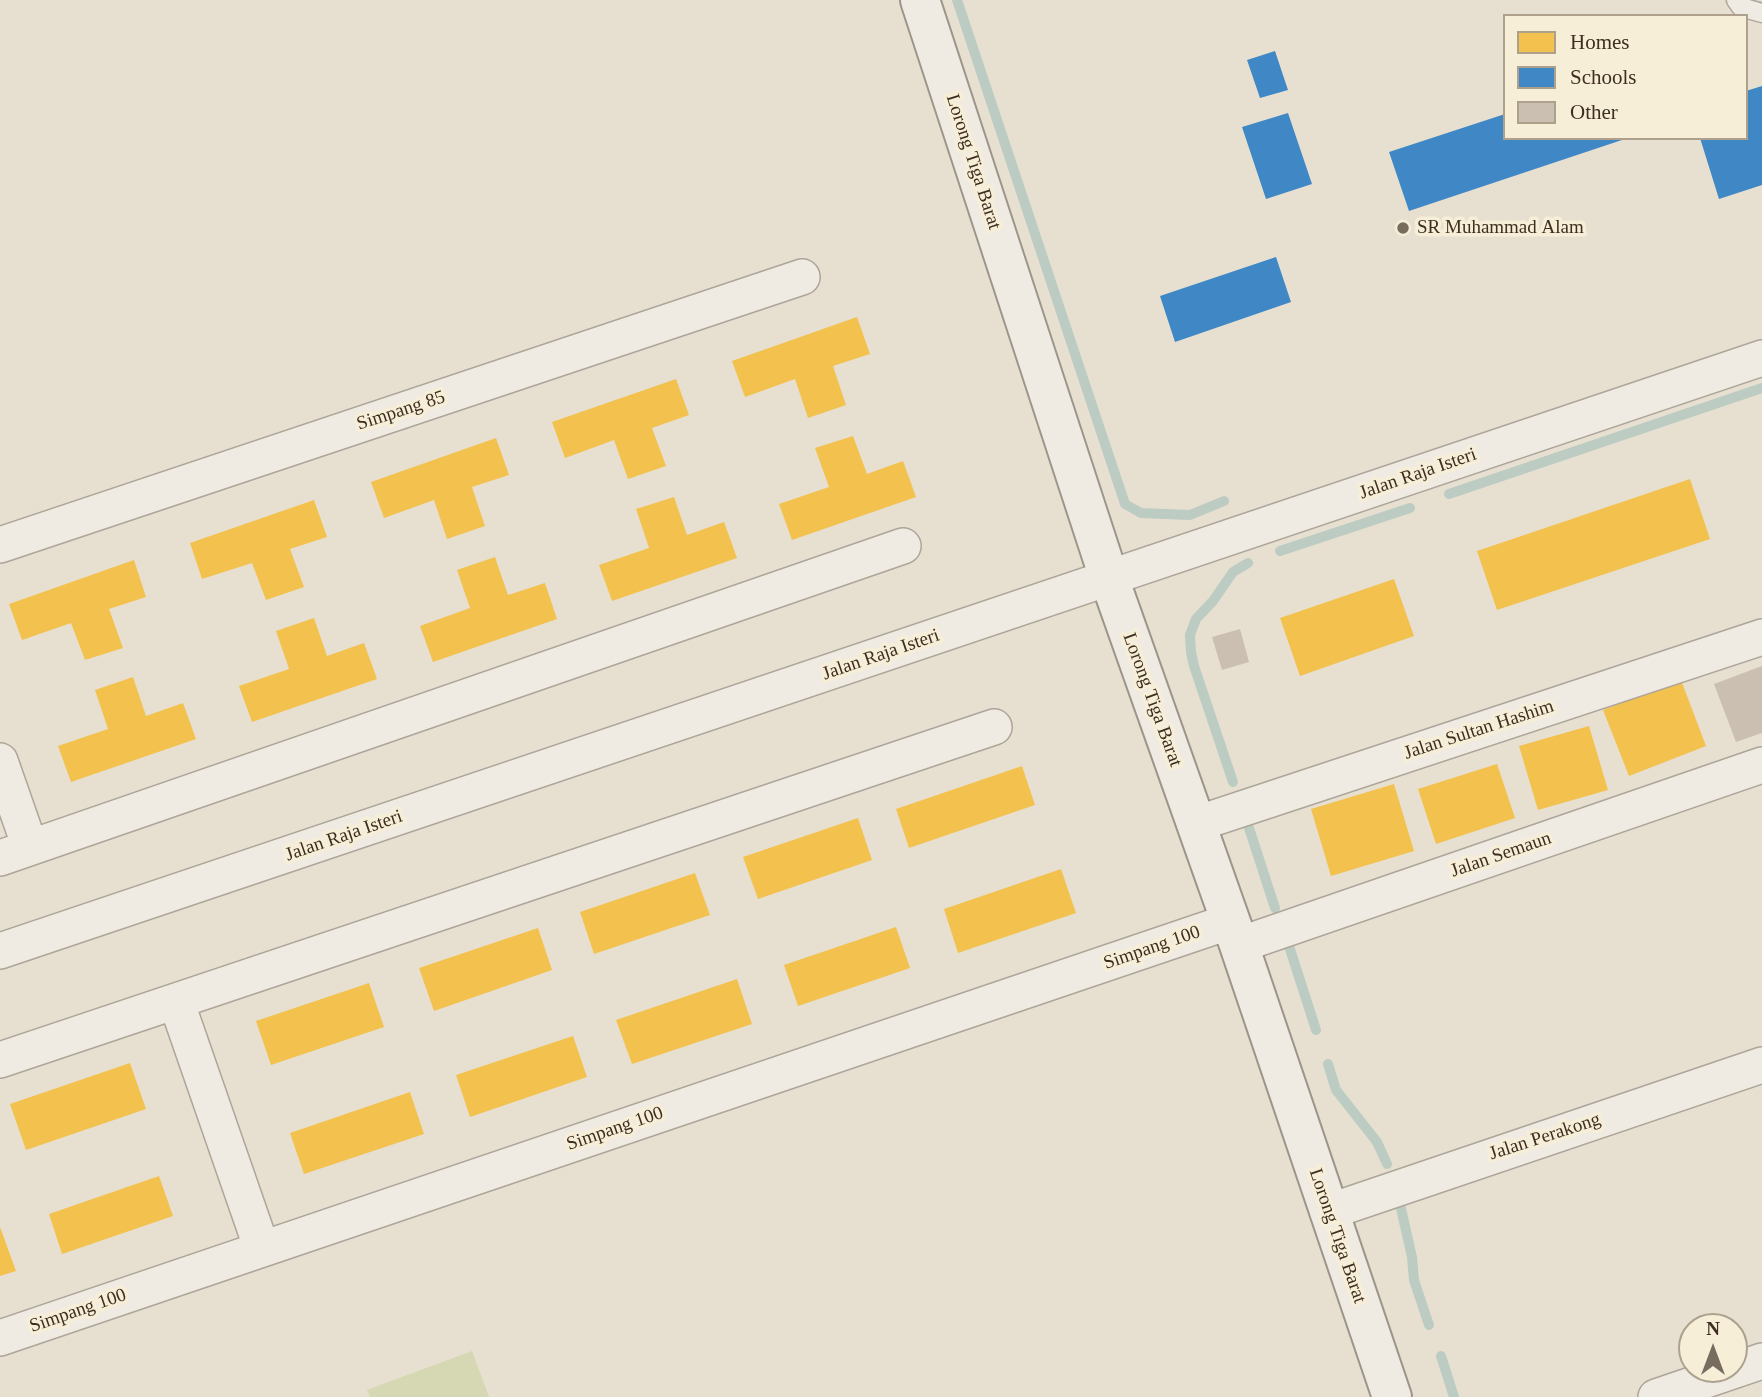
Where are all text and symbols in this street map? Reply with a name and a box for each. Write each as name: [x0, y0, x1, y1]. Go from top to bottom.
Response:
legend: [1503, 14, 1748, 140]
text: Homes: [1570, 30, 1630, 54]
text: Schools: [1570, 65, 1637, 89]
street label: Lorong Tiga Barat: [940, 92, 1006, 232]
text: Other: [1570, 100, 1618, 124]
place label: SR Muhammad Alam: [1417, 217, 1584, 239]
marker: SR Muhammad Alam: [1395, 220, 1411, 236]
street label: Simpang 85: [354, 386, 448, 436]
street label: Jalan Raja Isteri: [1356, 443, 1480, 505]
street label: Jalan Raja Isteri: [819, 624, 943, 686]
street label: Lorong Tiga Barat: [1117, 630, 1187, 770]
street label: Jalan Sultan Hashim: [1401, 695, 1557, 765]
street label: Jalan Raja Isteri: [282, 805, 406, 867]
street label: Jalan Semaun: [1448, 827, 1554, 883]
street label: Simpang 100: [1101, 921, 1203, 975]
street label: Simpang 100: [564, 1102, 666, 1156]
street label: Jalan Perakong: [1487, 1108, 1603, 1166]
street label: Lorong Tiga Barat: [1303, 1166, 1371, 1306]
street label: Simpang 100: [27, 1284, 129, 1338]
north arrow: [1678, 1313, 1748, 1383]
text: N: [1706, 1318, 1720, 1339]

